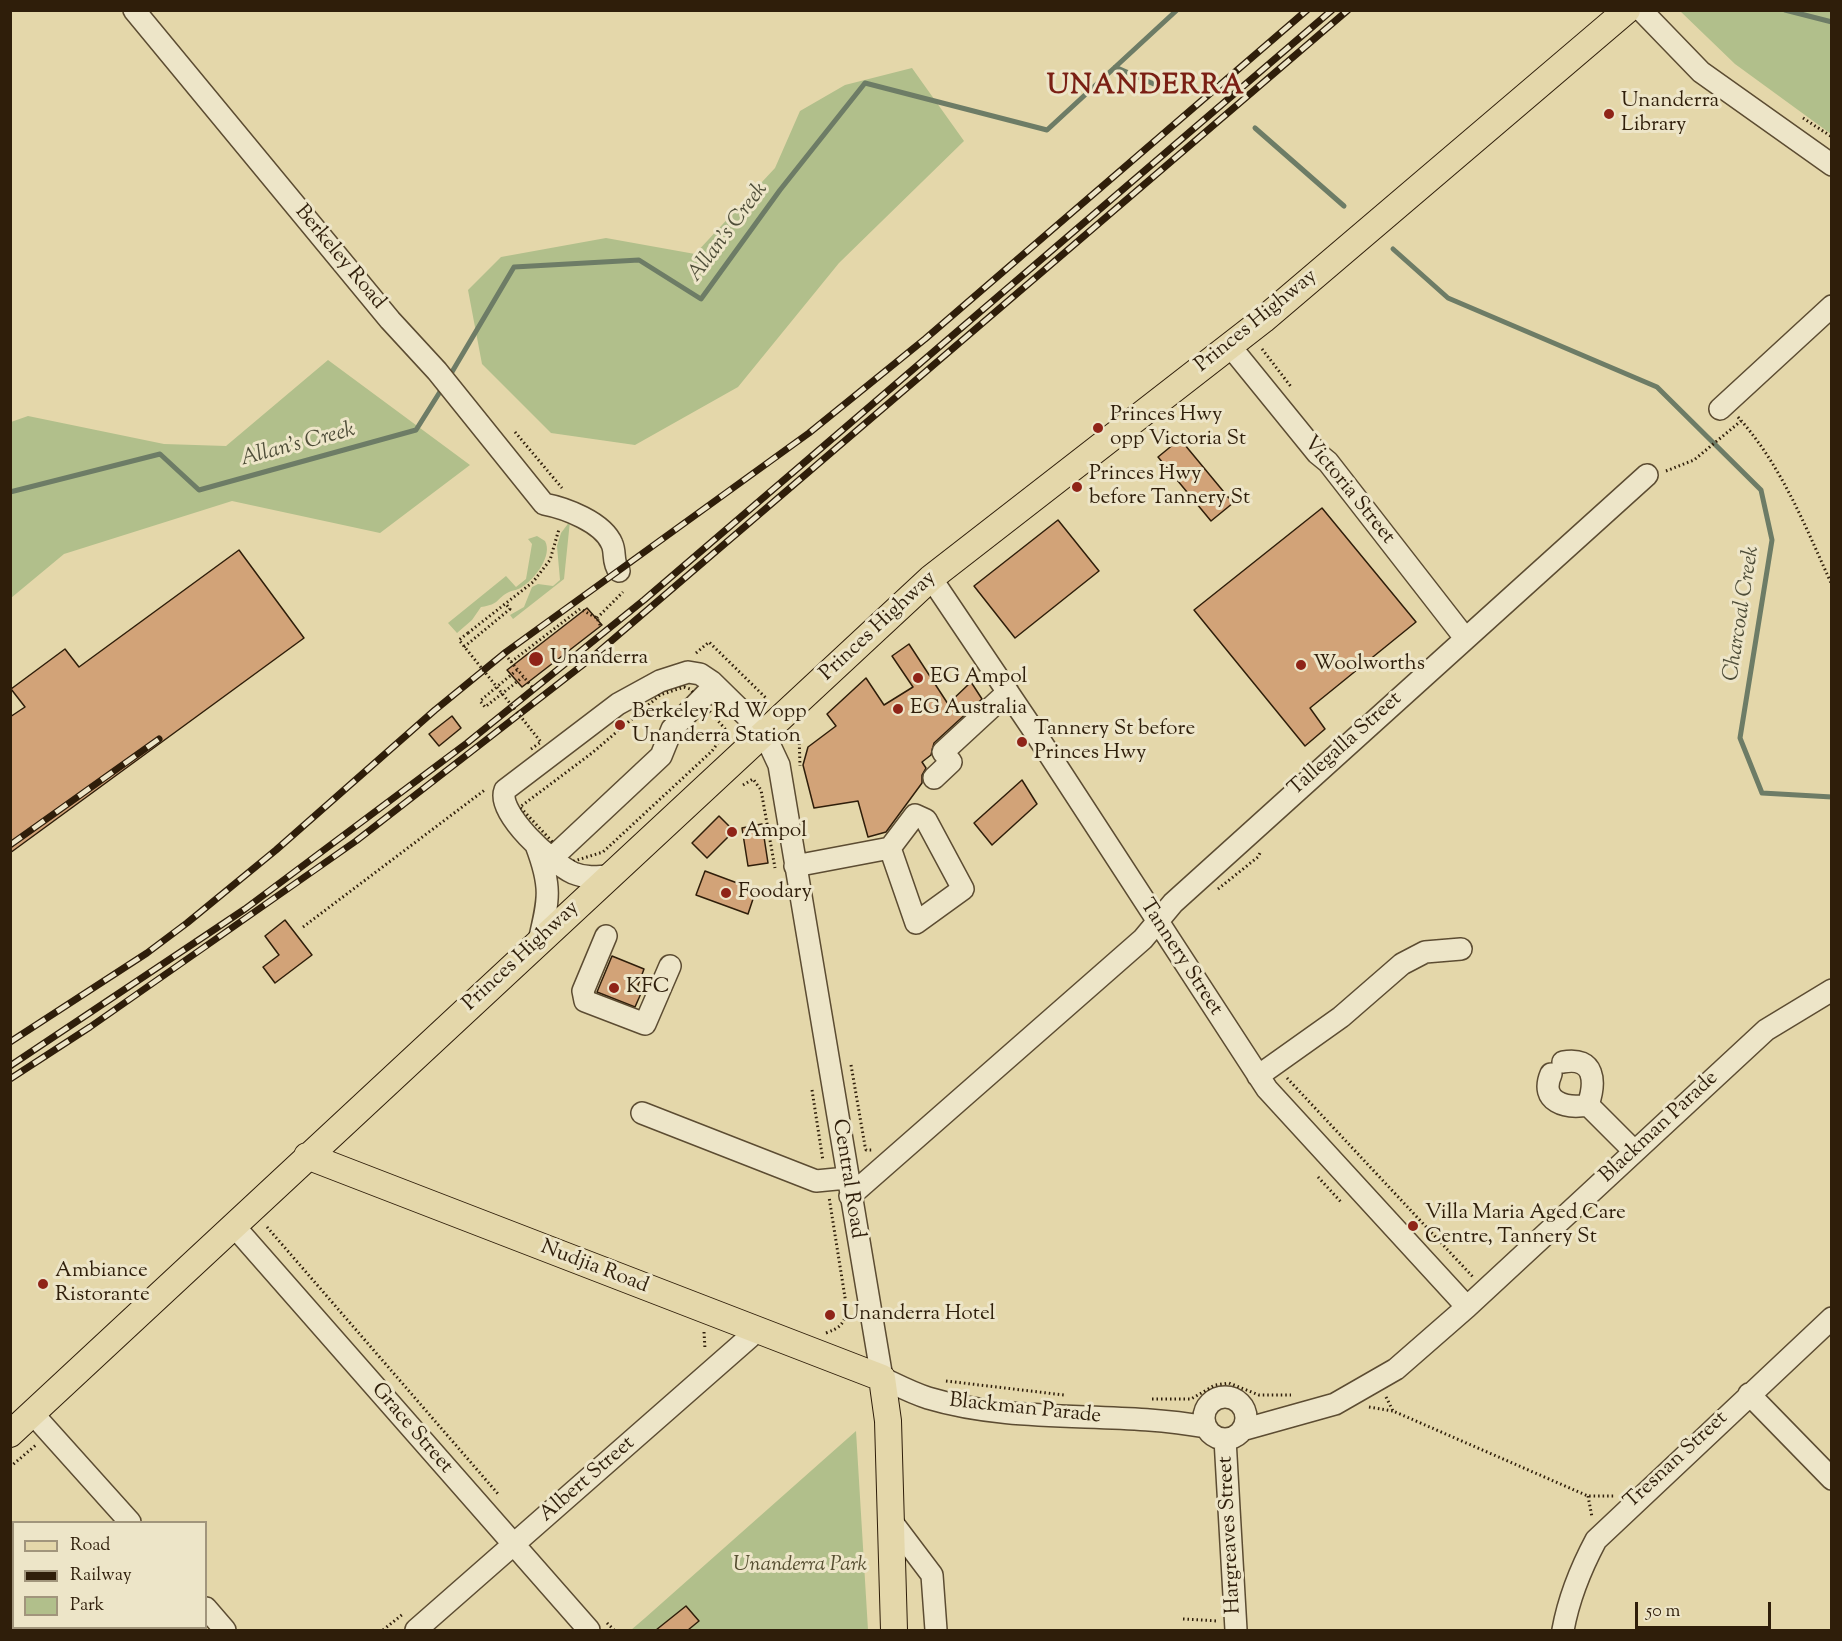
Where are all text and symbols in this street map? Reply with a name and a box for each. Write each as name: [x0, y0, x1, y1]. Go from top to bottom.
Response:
district label: UNANDERRA: [1047, 72, 1245, 104]
place label: Unanderra Library: [1621, 89, 1719, 139]
marker: Unanderra Library: [1602, 107, 1616, 121]
water label: Allan's Creek: [683, 178, 775, 288]
street label: Berkeley Road: [288, 201, 390, 315]
street label: Princes Highway: [1191, 265, 1323, 379]
place label: Princes Hwy opp Victoria St: [1110, 403, 1246, 453]
water label: Allan's Creek: [238, 418, 358, 474]
marker: Princes Hwy opp Victoria St: [1091, 421, 1105, 435]
street label: Victoria Street: [1297, 432, 1399, 550]
place label: Princes Hwy before Tannery St: [1089, 462, 1250, 512]
marker: Princes Hwy before Tannery St: [1070, 480, 1084, 494]
water label: Charcoal Creek: [1719, 545, 1767, 683]
street label: Princes Highway: [816, 567, 942, 687]
place label: Unanderra: [550, 646, 648, 672]
marker: Unanderra: [527, 650, 545, 668]
place label: Woolworths: [1313, 652, 1425, 678]
marker: Woolworths: [1294, 658, 1308, 672]
place label: EG Ampol: [930, 665, 1027, 691]
marker: EG Ampol: [911, 671, 925, 685]
street label: Tallegalla Street: [1284, 687, 1408, 803]
place label: EG Australia: [910, 696, 1027, 722]
place label: Berkeley Rd W opp Unanderra Station: [632, 700, 807, 750]
marker: EG Australia: [891, 702, 905, 716]
place label: Tannery St before Princes Hwy: [1034, 717, 1195, 767]
marker: Berkeley Rd W opp Unanderra Station: [613, 718, 627, 732]
marker: Tannery St before Princes Hwy: [1015, 735, 1029, 749]
place label: Ampol: [744, 819, 807, 845]
marker: Ampol: [725, 825, 739, 839]
place label: Foodary: [738, 880, 812, 906]
marker: Foodary: [719, 886, 733, 900]
street label: Tannery Street: [1133, 895, 1227, 1021]
street label: Princes Highway: [459, 897, 585, 1017]
place label: KFC: [626, 975, 670, 1001]
marker: KFC: [607, 981, 621, 995]
street label: Blackman Parade: [1596, 1067, 1724, 1189]
street label: Central Road: [825, 1117, 869, 1241]
place label: Villa Maria Aged Care Centre, Tannery St: [1425, 1201, 1626, 1251]
marker: Villa Maria Aged Care Centre, Tannery St: [1406, 1219, 1420, 1233]
street label: Nudjia Road: [536, 1236, 652, 1300]
place label: Ambiance Ristorante: [55, 1259, 150, 1309]
marker: Ambiance Ristorante: [36, 1277, 50, 1291]
place label: Unanderra Hotel: [842, 1302, 995, 1328]
marker: Unanderra Hotel: [823, 1308, 837, 1322]
street label: Grace Street: [365, 1378, 457, 1480]
street label: Blackman Parade: [948, 1389, 1102, 1431]
street label: Tresnan Street: [1620, 1407, 1734, 1515]
street label: Albert Street: [535, 1432, 641, 1528]
street label: Hargreaves Street: [1214, 1455, 1248, 1615]
legend: [12, 1521, 207, 1629]
text: Road: [70, 1533, 110, 1559]
park label: Unanderra Park: [733, 1553, 867, 1579]
text: Railway: [70, 1563, 132, 1589]
scale bar: [1638, 1590, 1774, 1628]
text: Park: [70, 1593, 104, 1619]
text: 50 m: [1646, 1599, 1680, 1625]

